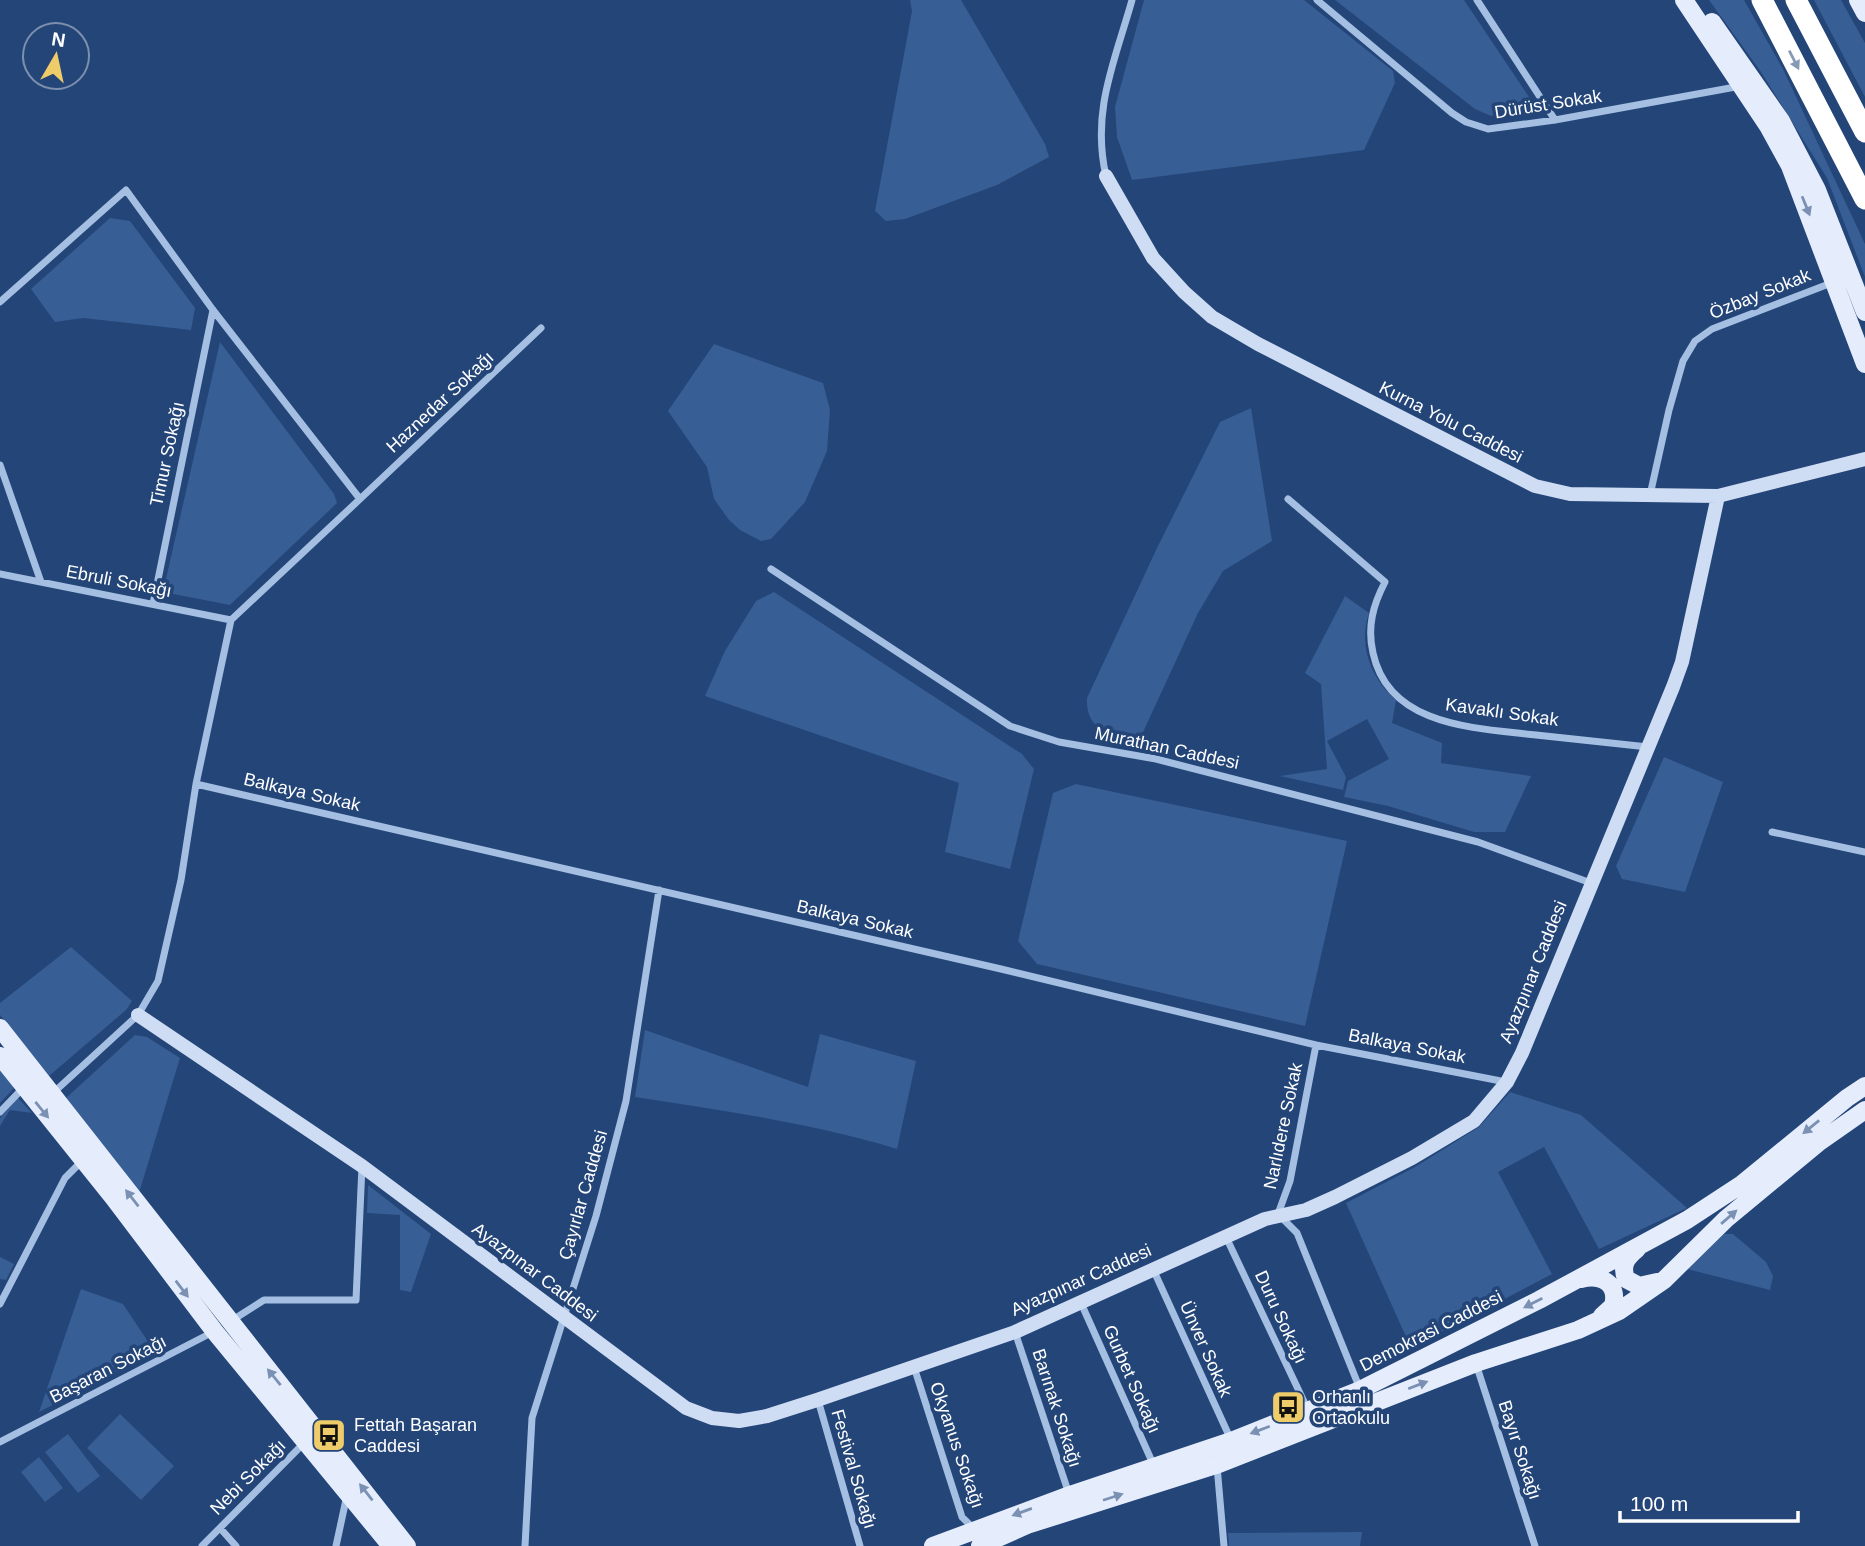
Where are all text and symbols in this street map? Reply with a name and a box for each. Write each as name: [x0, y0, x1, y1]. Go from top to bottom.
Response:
north arrow: [21, 21, 91, 91]
text: N: [50, 28, 67, 51]
one-way arrow: [1789, 50, 1800, 70]
street label: Dürüst Sokak: [1493, 86, 1604, 122]
one-way arrow: [1800, 195, 1811, 216]
street label: Özbay Sokak: [1707, 264, 1814, 323]
street label: Haznedar Sokağı: [382, 347, 498, 457]
street label: Kurna Yolu Caddesi: [1376, 377, 1526, 467]
street label: Timur Sokağı: [146, 400, 188, 508]
street label: Ebruli Sokağı: [65, 561, 173, 601]
street label: Kavaklı Sokak: [1444, 694, 1561, 730]
street label: Murathan Caddesi: [1093, 723, 1241, 773]
street label: Balkaya Sokak: [242, 769, 363, 815]
street label: Balkaya Sokak: [795, 896, 916, 942]
street label: Ayazpınar Caddesi: [1495, 898, 1571, 1046]
street label: Balkaya Sokak: [1347, 1025, 1468, 1067]
street label: Narlıdere Sokak: [1260, 1060, 1306, 1191]
one-way arrow: [35, 1100, 50, 1118]
one-way arrow: [1802, 1120, 1820, 1135]
street label: Çayırlar Caddesi: [555, 1128, 611, 1262]
one-way arrow: [125, 1190, 140, 1208]
one-way arrow: [1720, 1209, 1738, 1225]
street label: Ayazpınar Caddesi: [468, 1218, 602, 1326]
street label: Ayazpınar Caddesi: [1008, 1240, 1154, 1320]
street label: Duru Sokağı: [1251, 1267, 1311, 1367]
one-way arrow: [175, 1279, 190, 1297]
street label: Demokrasi Caddesi: [1356, 1286, 1506, 1376]
one-way arrow: [1523, 1297, 1543, 1308]
street label: Ünver Sokak: [1176, 1298, 1236, 1401]
street label: Gurbet Sokağı: [1099, 1322, 1165, 1436]
street label: Başaran Sokağı: [46, 1331, 170, 1407]
street label: Barınak Sokağı: [1028, 1346, 1086, 1470]
one-way arrow: [266, 1368, 281, 1386]
street label: Okyanus Sokağı: [926, 1379, 988, 1511]
one-way arrow: [1408, 1379, 1429, 1390]
place label: Orhanlı Ortaokulu: [1312, 1387, 1390, 1428]
bus stop icon: Orhanlı Ortaokulu: [1269, 1388, 1307, 1426]
street label: Bayır Sokağı: [1495, 1398, 1545, 1502]
street label: Festival Sokağı: [827, 1407, 881, 1531]
place label: Fettah Başaran Caddesi: [354, 1415, 477, 1456]
bus stop icon: Fettah Başaran Caddesi: [310, 1416, 348, 1454]
one-way arrow: [1250, 1424, 1271, 1435]
street label: Nebi Sokağı: [206, 1435, 290, 1519]
scale bar: [1620, 1480, 1798, 1524]
one-way arrow: [359, 1483, 374, 1500]
one-way arrow: [1103, 1491, 1124, 1502]
text: 100 m: [1630, 1492, 1688, 1515]
one-way arrow: [1012, 1507, 1033, 1518]

